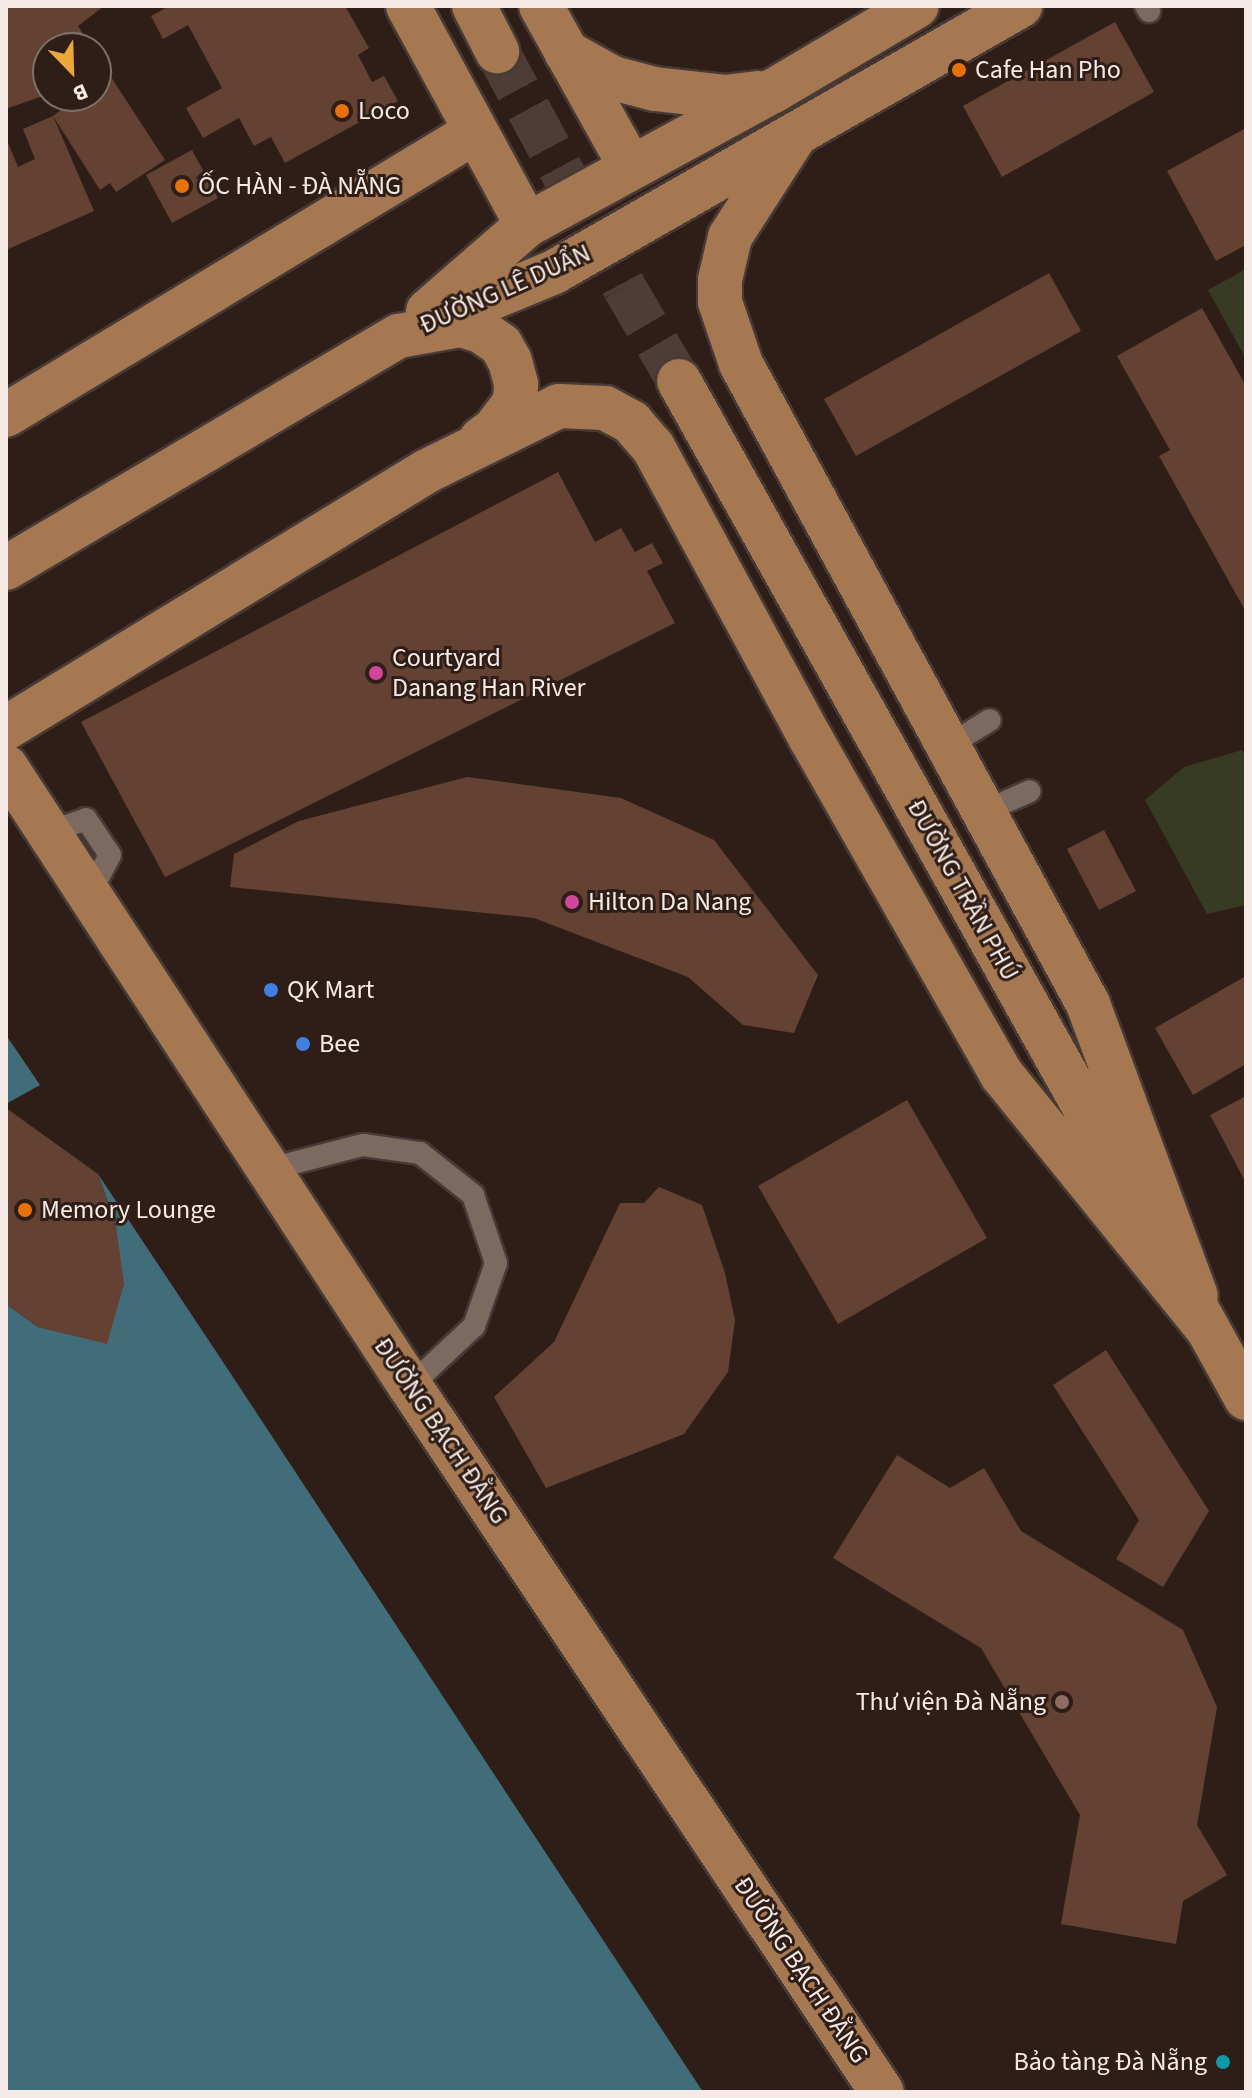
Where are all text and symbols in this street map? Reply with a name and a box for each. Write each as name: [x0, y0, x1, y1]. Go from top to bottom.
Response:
north arrow: [32, 32, 112, 112]
place label: Cafe Han Pho: [975, 54, 1121, 86]
marker: Cafe Han Pho: [950, 61, 968, 79]
text: B: [68, 75, 93, 110]
place label: Loco: [358, 95, 410, 127]
marker: Loco: [333, 102, 351, 120]
place label: ỐC HÀN - ĐÀ NẴNG: [198, 170, 401, 202]
marker: ỐC HÀN - ĐÀ NẴNG: [173, 177, 191, 195]
street label: ĐƯỜNG LÊ DUẨN: [415, 237, 595, 341]
place label: Courtyard Danang Han River: [392, 642, 586, 704]
marker: Courtyard Danang Han River: [367, 664, 385, 682]
street label: ĐƯỜNG TRẦN PHÚ: [900, 794, 1026, 986]
place label: Hilton Da Nang: [588, 886, 751, 918]
marker: Hilton Da Nang: [563, 893, 581, 911]
place label: QK Mart: [287, 974, 374, 1006]
marker: QK Mart: [262, 981, 280, 999]
place label: Bee: [319, 1028, 360, 1060]
marker: Bee: [294, 1035, 312, 1053]
place label: Memory Lounge: [41, 1194, 216, 1226]
marker: Memory Lounge: [16, 1201, 34, 1219]
street label: ĐƯỜNG BẠCH ĐẰNG: [367, 1332, 515, 1530]
place label: Thư viện Đà Nẵng: [856, 1686, 1046, 1718]
marker: Thư viện Đà Nẵng: [1053, 1693, 1071, 1711]
street label: ĐƯỜNG BẠCH ĐẰNG: [727, 1871, 875, 2069]
place label: Bảo tàng Đà Nẵng: [1013, 2046, 1207, 2078]
marker: Bảo tàng Đà Nẵng: [1214, 2053, 1232, 2071]

